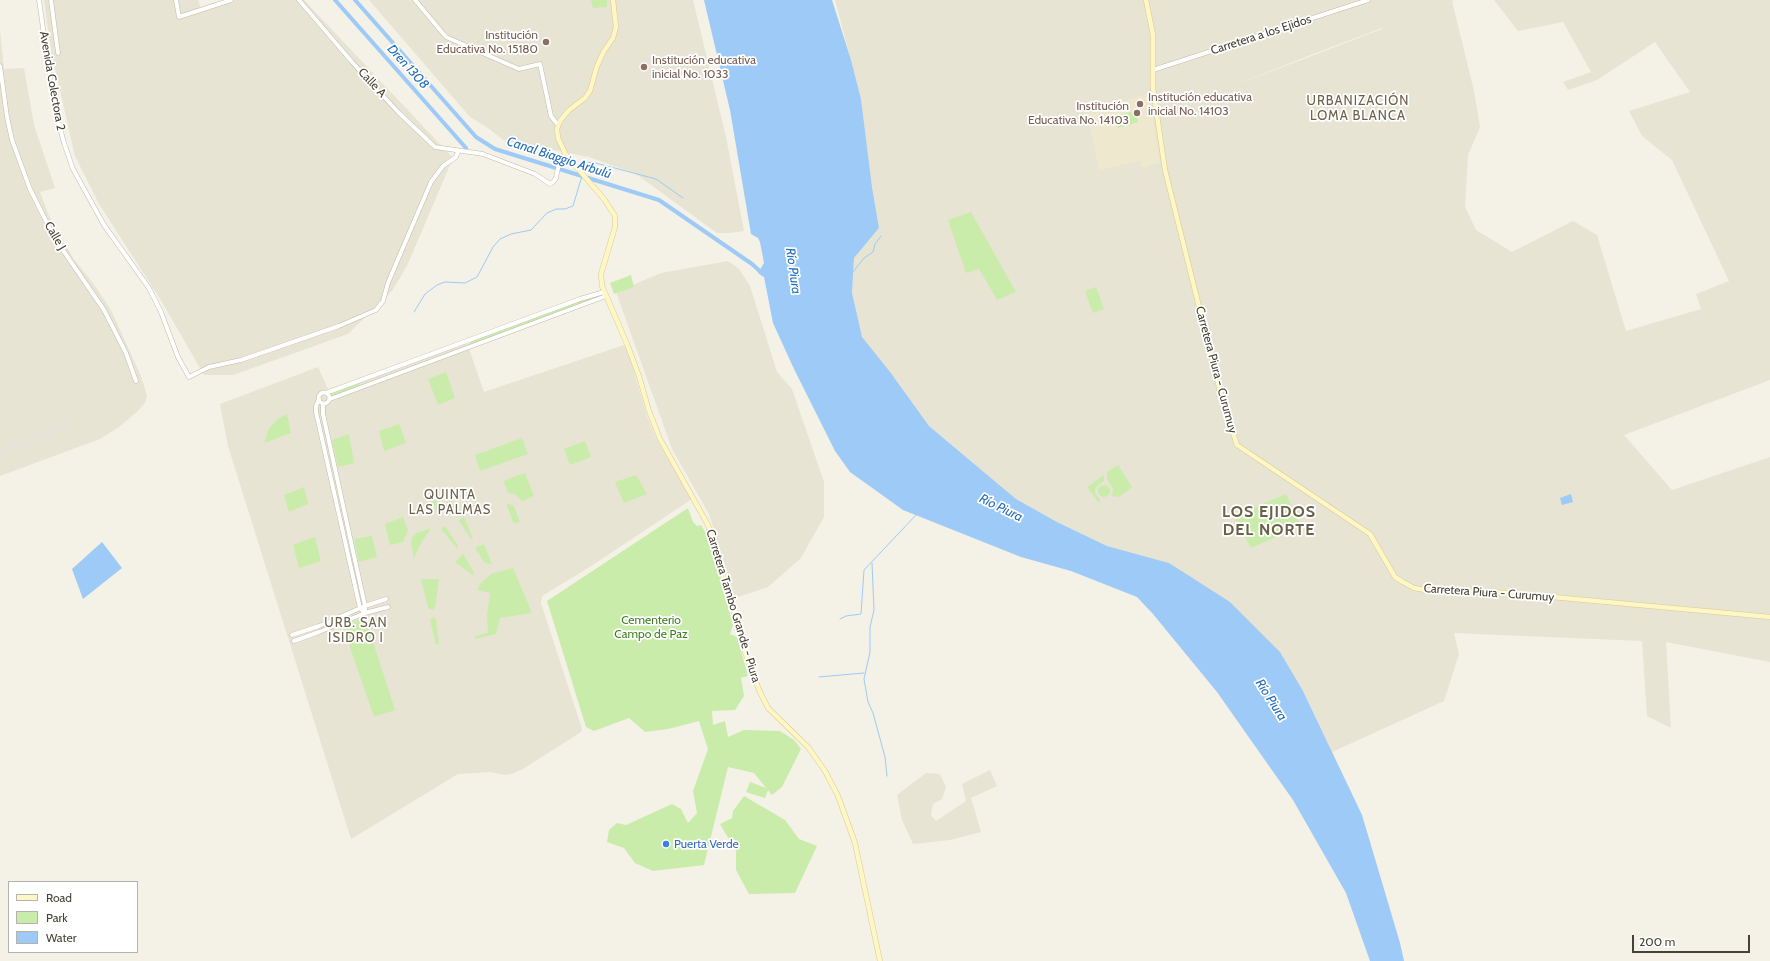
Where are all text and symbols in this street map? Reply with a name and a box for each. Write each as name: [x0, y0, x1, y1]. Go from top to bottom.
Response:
street label: Carretera a los Ejidos: [1209, 12, 1313, 58]
place label: Institución Educativa No. 15180: [437, 28, 538, 56]
street label: Avenida Colectora 2: [36, 30, 68, 132]
marker: Institución Educativa No. 15180: [541, 37, 551, 47]
water label: Dren 1308: [384, 41, 432, 93]
place label: Institución educativa inicial No. 1033: [652, 53, 756, 81]
marker: Institución educativa inicial No. 1033: [639, 62, 649, 72]
street label: Calle A: [355, 65, 389, 101]
place label: Institución educativa inicial No. 14103: [1148, 90, 1252, 118]
district label: URBANIZACIÓN LOMA BLANCA: [1307, 93, 1409, 124]
place label: Institución Educativa No. 14103: [1028, 99, 1129, 127]
marker: Institución educativa inicial No. 14103: [1135, 99, 1145, 109]
marker: Institución Educativa No. 14103: [1132, 108, 1142, 118]
water label: Canal Biaggio Arbulú: [505, 134, 613, 182]
street label: Calle J: [41, 219, 69, 253]
water label: Río Piura: [782, 247, 804, 295]
street label: Carretera Piura - Curumuy: [1192, 305, 1240, 435]
district label: QUINTA LAS PALMAS: [409, 487, 491, 518]
water label: Río Piura: [977, 491, 1025, 525]
district label: LOS EJIDOS DEL NORTE: [1222, 502, 1316, 540]
street label: Carretera Tambo Grande - Piura: [703, 528, 763, 684]
street label: Carretera Piura - Curumuy: [1423, 581, 1555, 605]
park label: Cementerio Campo de Paz: [614, 613, 688, 641]
district label: URB. SAN ISIDRO I: [324, 615, 388, 646]
water label: Río Piura: [1252, 676, 1290, 724]
place label: Puerta Verde: [674, 837, 739, 851]
marker: Puerta Verde: [661, 839, 671, 849]
legend: [8, 881, 138, 953]
text: Road: [46, 890, 72, 905]
text: Park: [46, 910, 68, 925]
scale bar: [1634, 927, 1752, 953]
text: Water: [46, 930, 76, 945]
text: 200 m: [1639, 934, 1675, 949]

